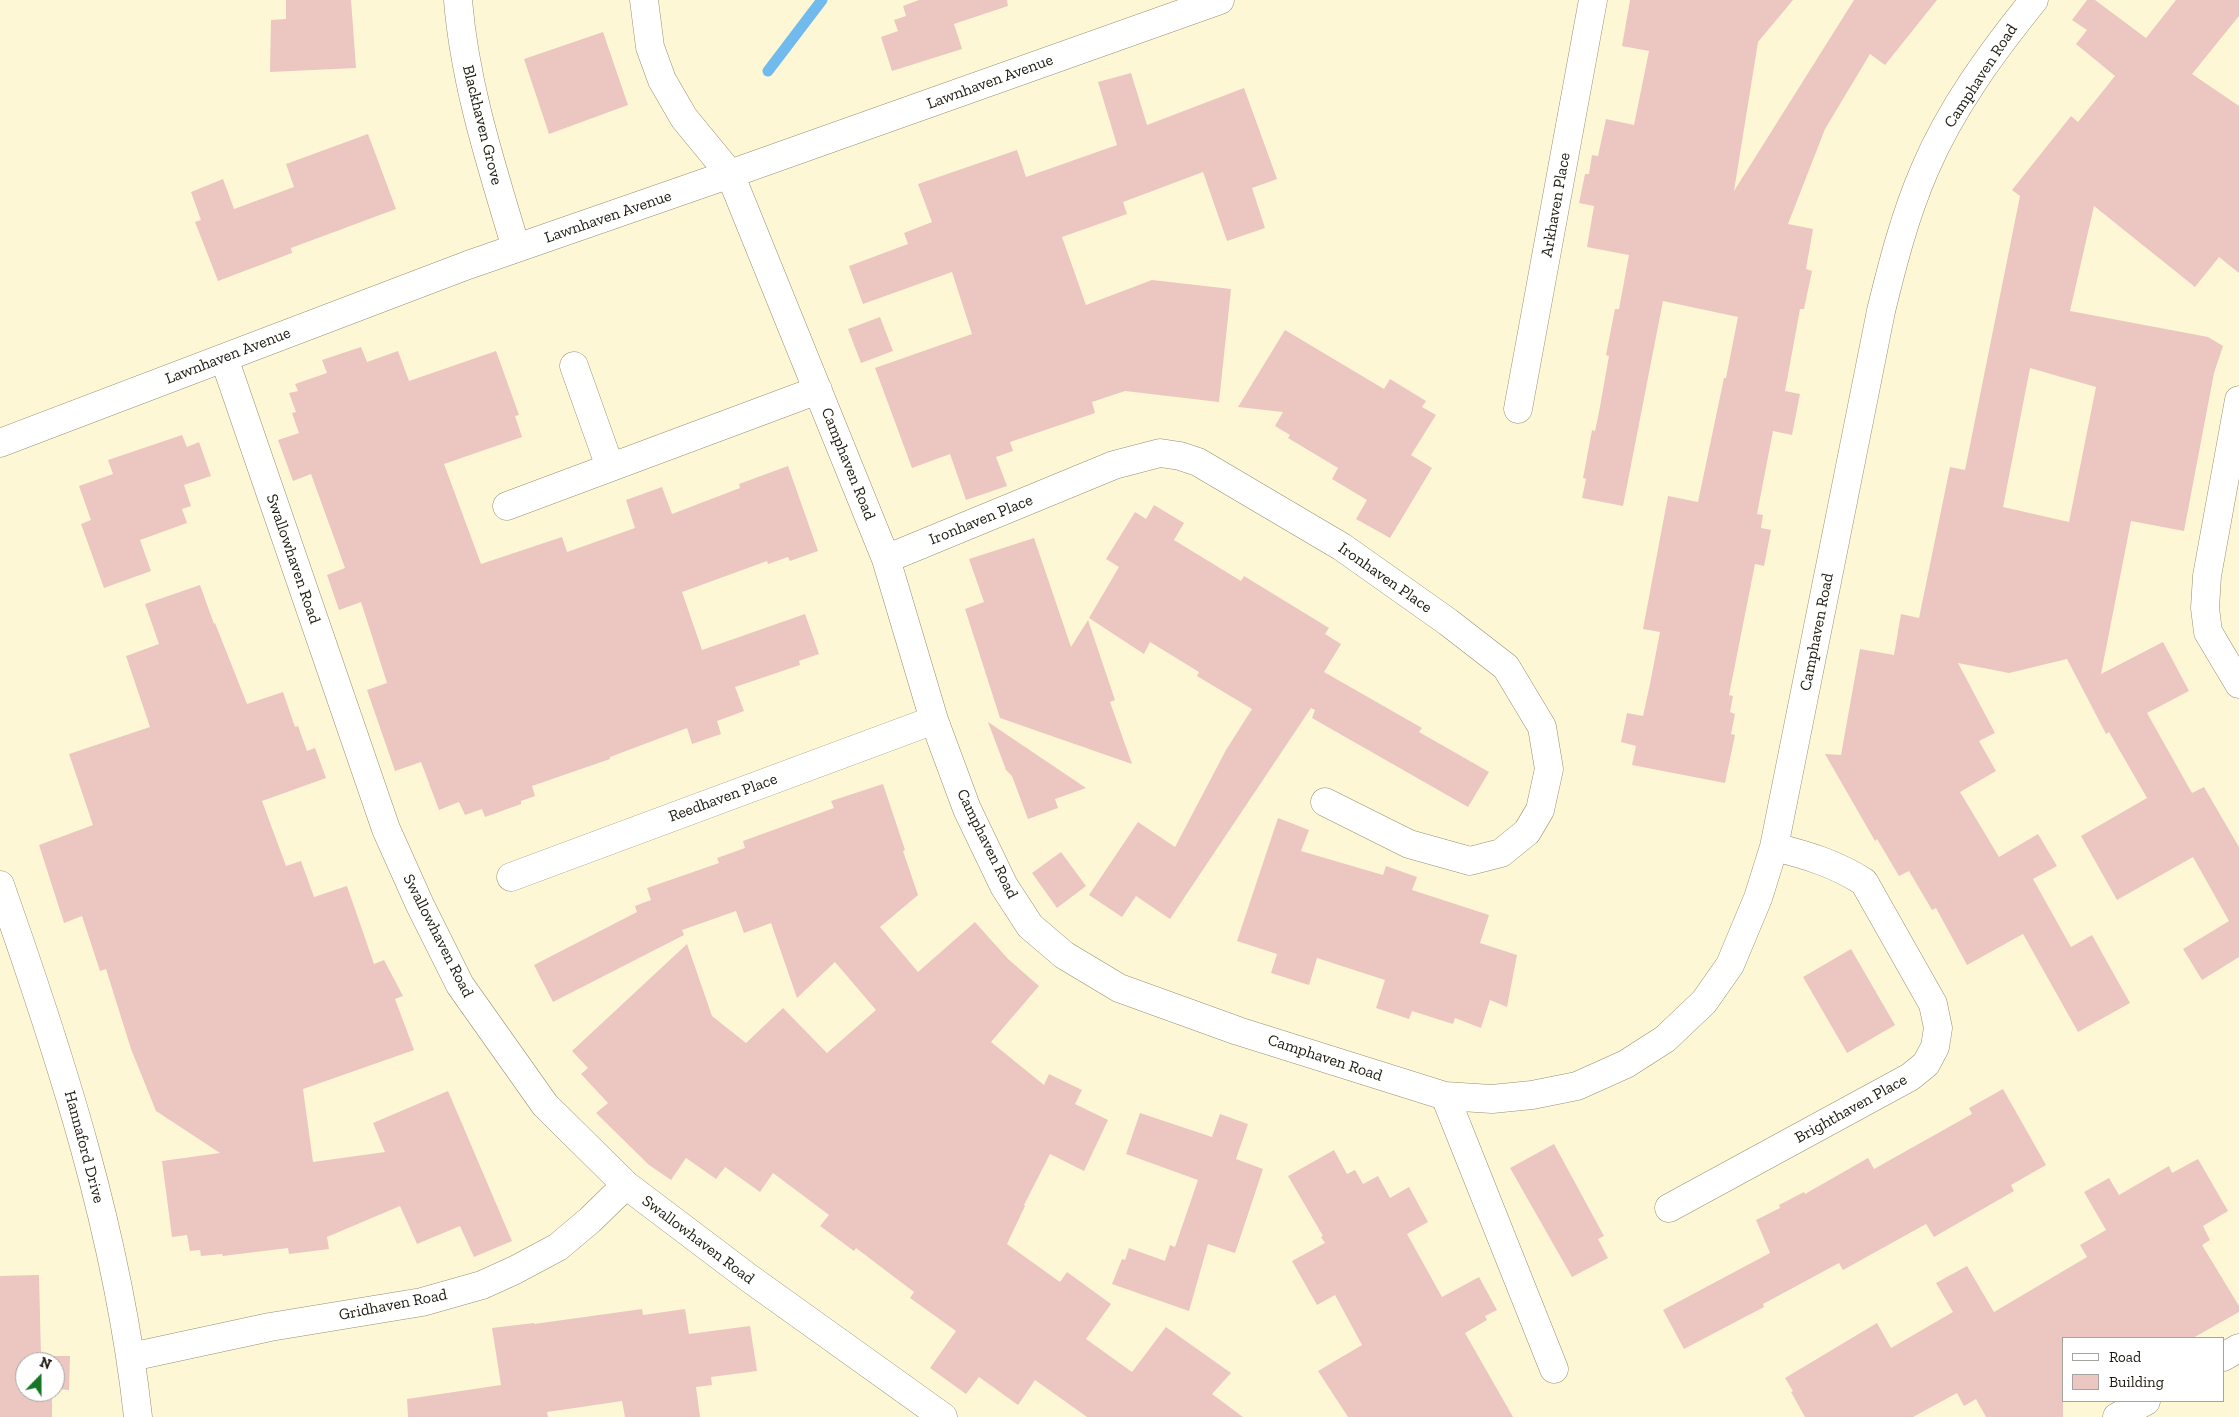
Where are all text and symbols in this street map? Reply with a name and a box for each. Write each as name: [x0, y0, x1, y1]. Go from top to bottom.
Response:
street label: Camphaven Road: [1940, 21, 2022, 131]
street label: Lawnhaven Avenue: [924, 50, 1056, 114]
street label: Blackhaven Grove: [458, 63, 506, 187]
street label: Arkhaven Place: [1537, 151, 1575, 259]
street label: Lawnhaven Avenue: [542, 186, 674, 248]
street label: Lawnhaven Avenue: [163, 323, 293, 389]
street label: Camphaven Road: [817, 405, 879, 523]
street label: Ironhaven Place: [926, 491, 1036, 549]
street label: Swallowhaven Road: [262, 492, 324, 626]
street label: Ironhaven Place: [1334, 539, 1436, 617]
street label: Camphaven Road: [1796, 571, 1838, 693]
street label: Reedhaven Place: [666, 769, 780, 827]
street label: Camphaven Road: [952, 786, 1022, 902]
street label: Swallowhaven Road: [399, 871, 477, 1001]
street label: Camphaven Road: [1265, 1030, 1385, 1086]
street label: Brighthaven Place: [1792, 1070, 1910, 1148]
street label: Hannaford Drive: [60, 1089, 108, 1205]
street label: Swallowhaven Road: [638, 1191, 758, 1289]
street label: Gridhaven Road: [337, 1285, 449, 1325]
legend: [2062, 1337, 2224, 1402]
text: Road: [2109, 1348, 2141, 1366]
north arrow: [15, 1352, 65, 1402]
text: N: [37, 1354, 54, 1373]
text: Building: [2109, 1373, 2164, 1391]

